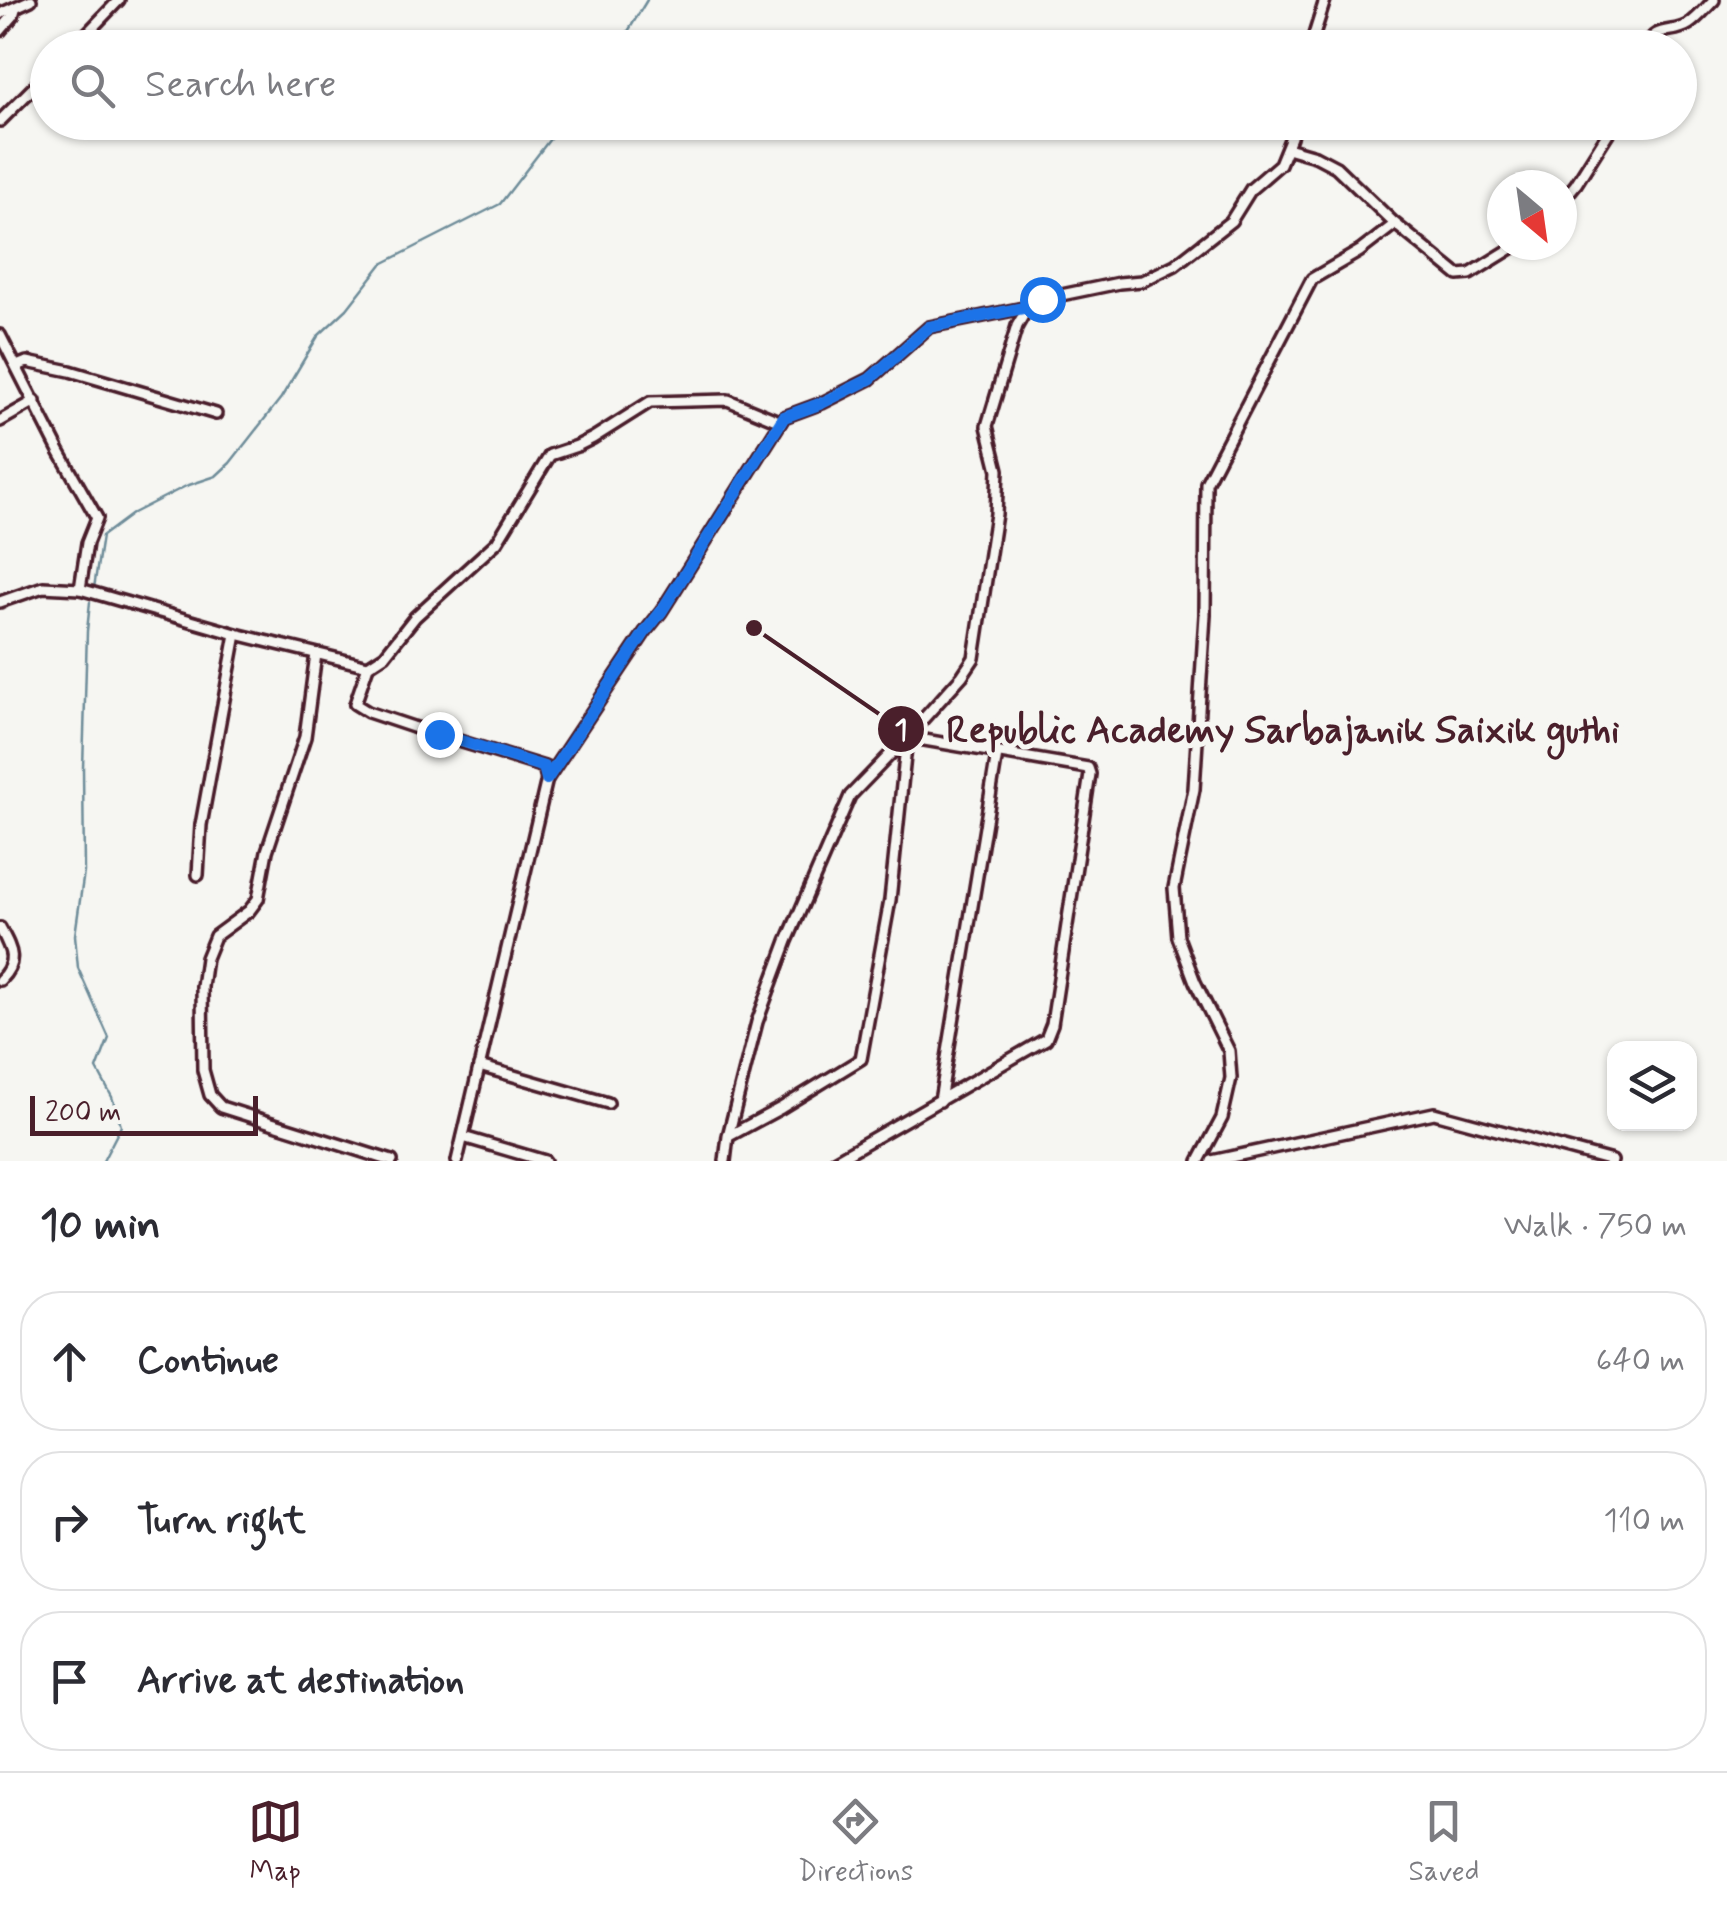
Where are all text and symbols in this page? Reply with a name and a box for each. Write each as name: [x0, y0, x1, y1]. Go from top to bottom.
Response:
search box: [30, 30, 1697, 140]
icon: search: [65, 58, 120, 113]
text: Search here: [145, 61, 336, 110]
north arrow: [1487, 170, 1577, 260]
route start: [1020, 277, 1066, 323]
callout: Republic Academy Sarbajanik Saixik guthi: [876, 695, 1640, 763]
text: Republic Academy Sarbajanik Saixik guthi: [946, 707, 1620, 760]
text: 1: [894, 711, 908, 750]
route end: [417, 712, 463, 758]
map controls: [1607, 1041, 1697, 1131]
button: layers: [1607, 1041, 1697, 1131]
scale bar: [30, 1091, 258, 1136]
text: 200 m: [45, 1095, 121, 1132]
text: 10 min: [40, 1199, 161, 1254]
text: Walk · 750 m: [1503, 1205, 1687, 1247]
icon: ahead: [42, 1334, 97, 1389]
text: Continue: [137, 1337, 279, 1386]
text: 640 m: [1596, 1340, 1685, 1382]
icon: right: [42, 1494, 97, 1549]
text: Turn right: [137, 1497, 306, 1546]
text: 110 m: [1604, 1500, 1685, 1542]
icon: arrive: [42, 1654, 97, 1709]
text: Arrive at destination: [137, 1657, 464, 1706]
tab: Map: [248, 1794, 303, 1891]
tab: Directions: [798, 1794, 913, 1891]
tab: Saved: [1409, 1794, 1479, 1891]

